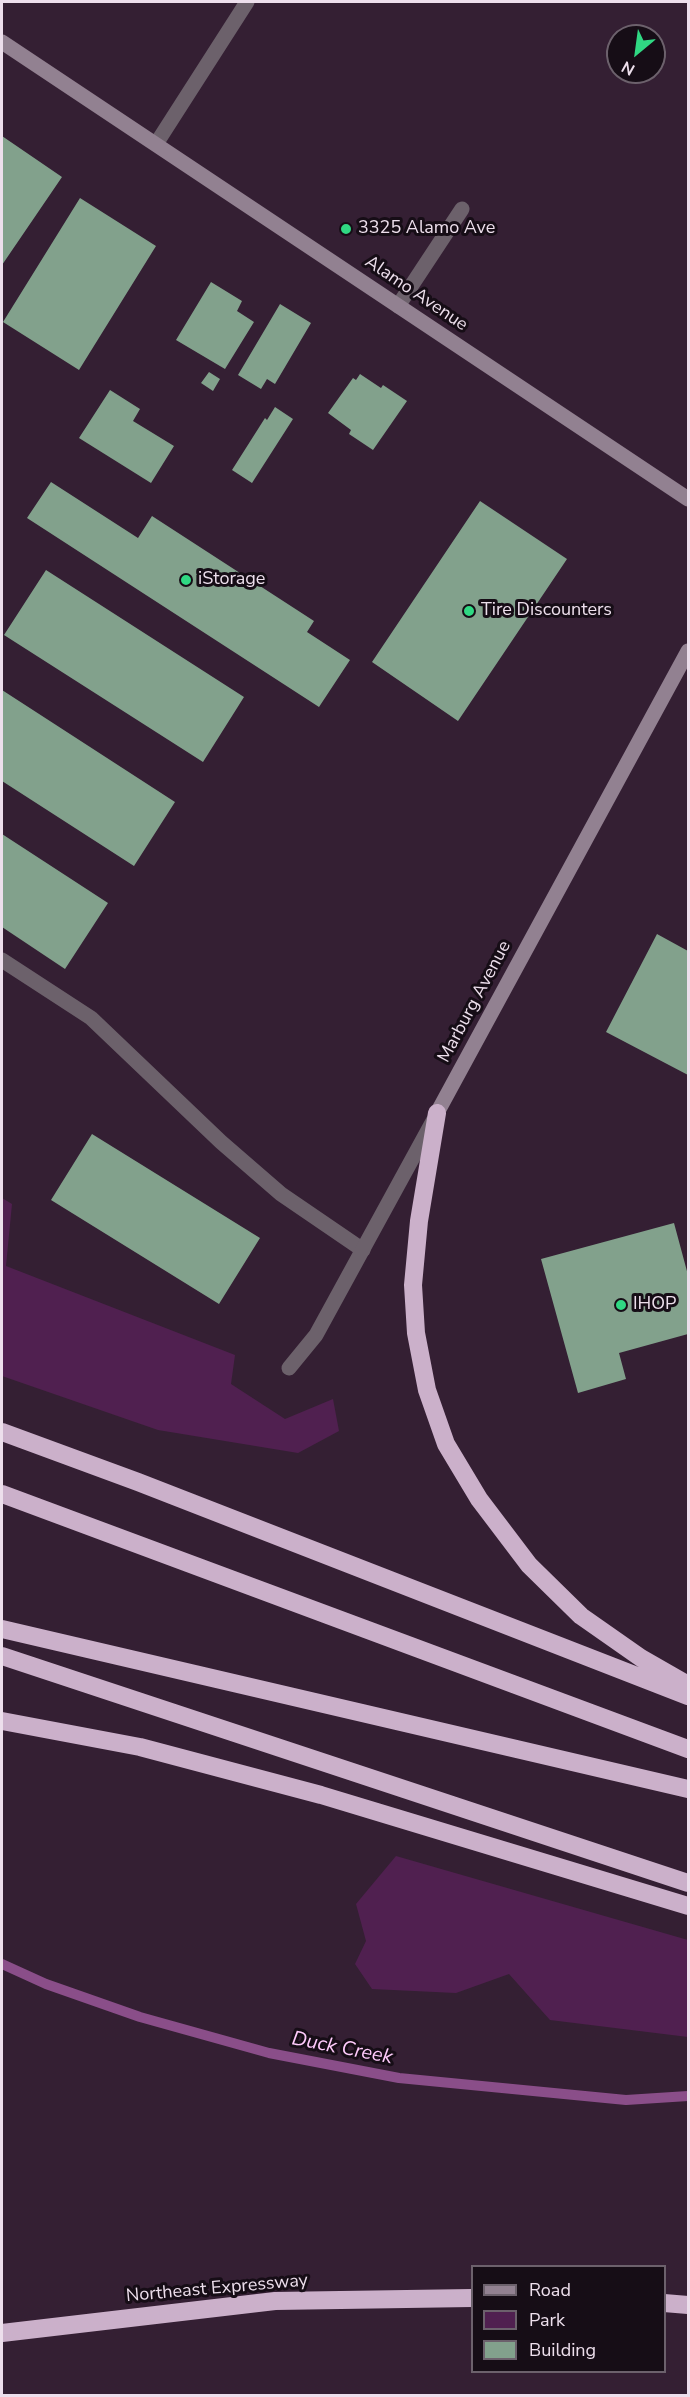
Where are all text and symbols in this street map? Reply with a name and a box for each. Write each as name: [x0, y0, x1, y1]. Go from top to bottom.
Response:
north arrow: [606, 24, 666, 84]
text: N: [618, 55, 639, 81]
place label: 3325 Alamo Ave: [358, 218, 495, 240]
marker: 3325 Alamo Ave: [339, 222, 353, 236]
street label: Alamo Avenue: [361, 252, 471, 336]
place label: iStorage: [198, 569, 265, 591]
marker: iStorage: [179, 573, 193, 587]
place label: Tire Discounters: [481, 600, 612, 622]
marker: Tire Discounters: [462, 604, 476, 618]
street label: Marburg Avenue: [434, 937, 516, 1067]
place label: IHOP: [633, 1294, 677, 1316]
marker: IHOP: [614, 1298, 628, 1312]
water label: Duck Creek: [290, 2027, 394, 2071]
legend: [471, 2265, 666, 2373]
street label: Northeast Expressway: [125, 2270, 309, 2308]
text: Road: [529, 2278, 571, 2302]
text: Park: [529, 2308, 565, 2332]
text: Building: [529, 2338, 596, 2362]

